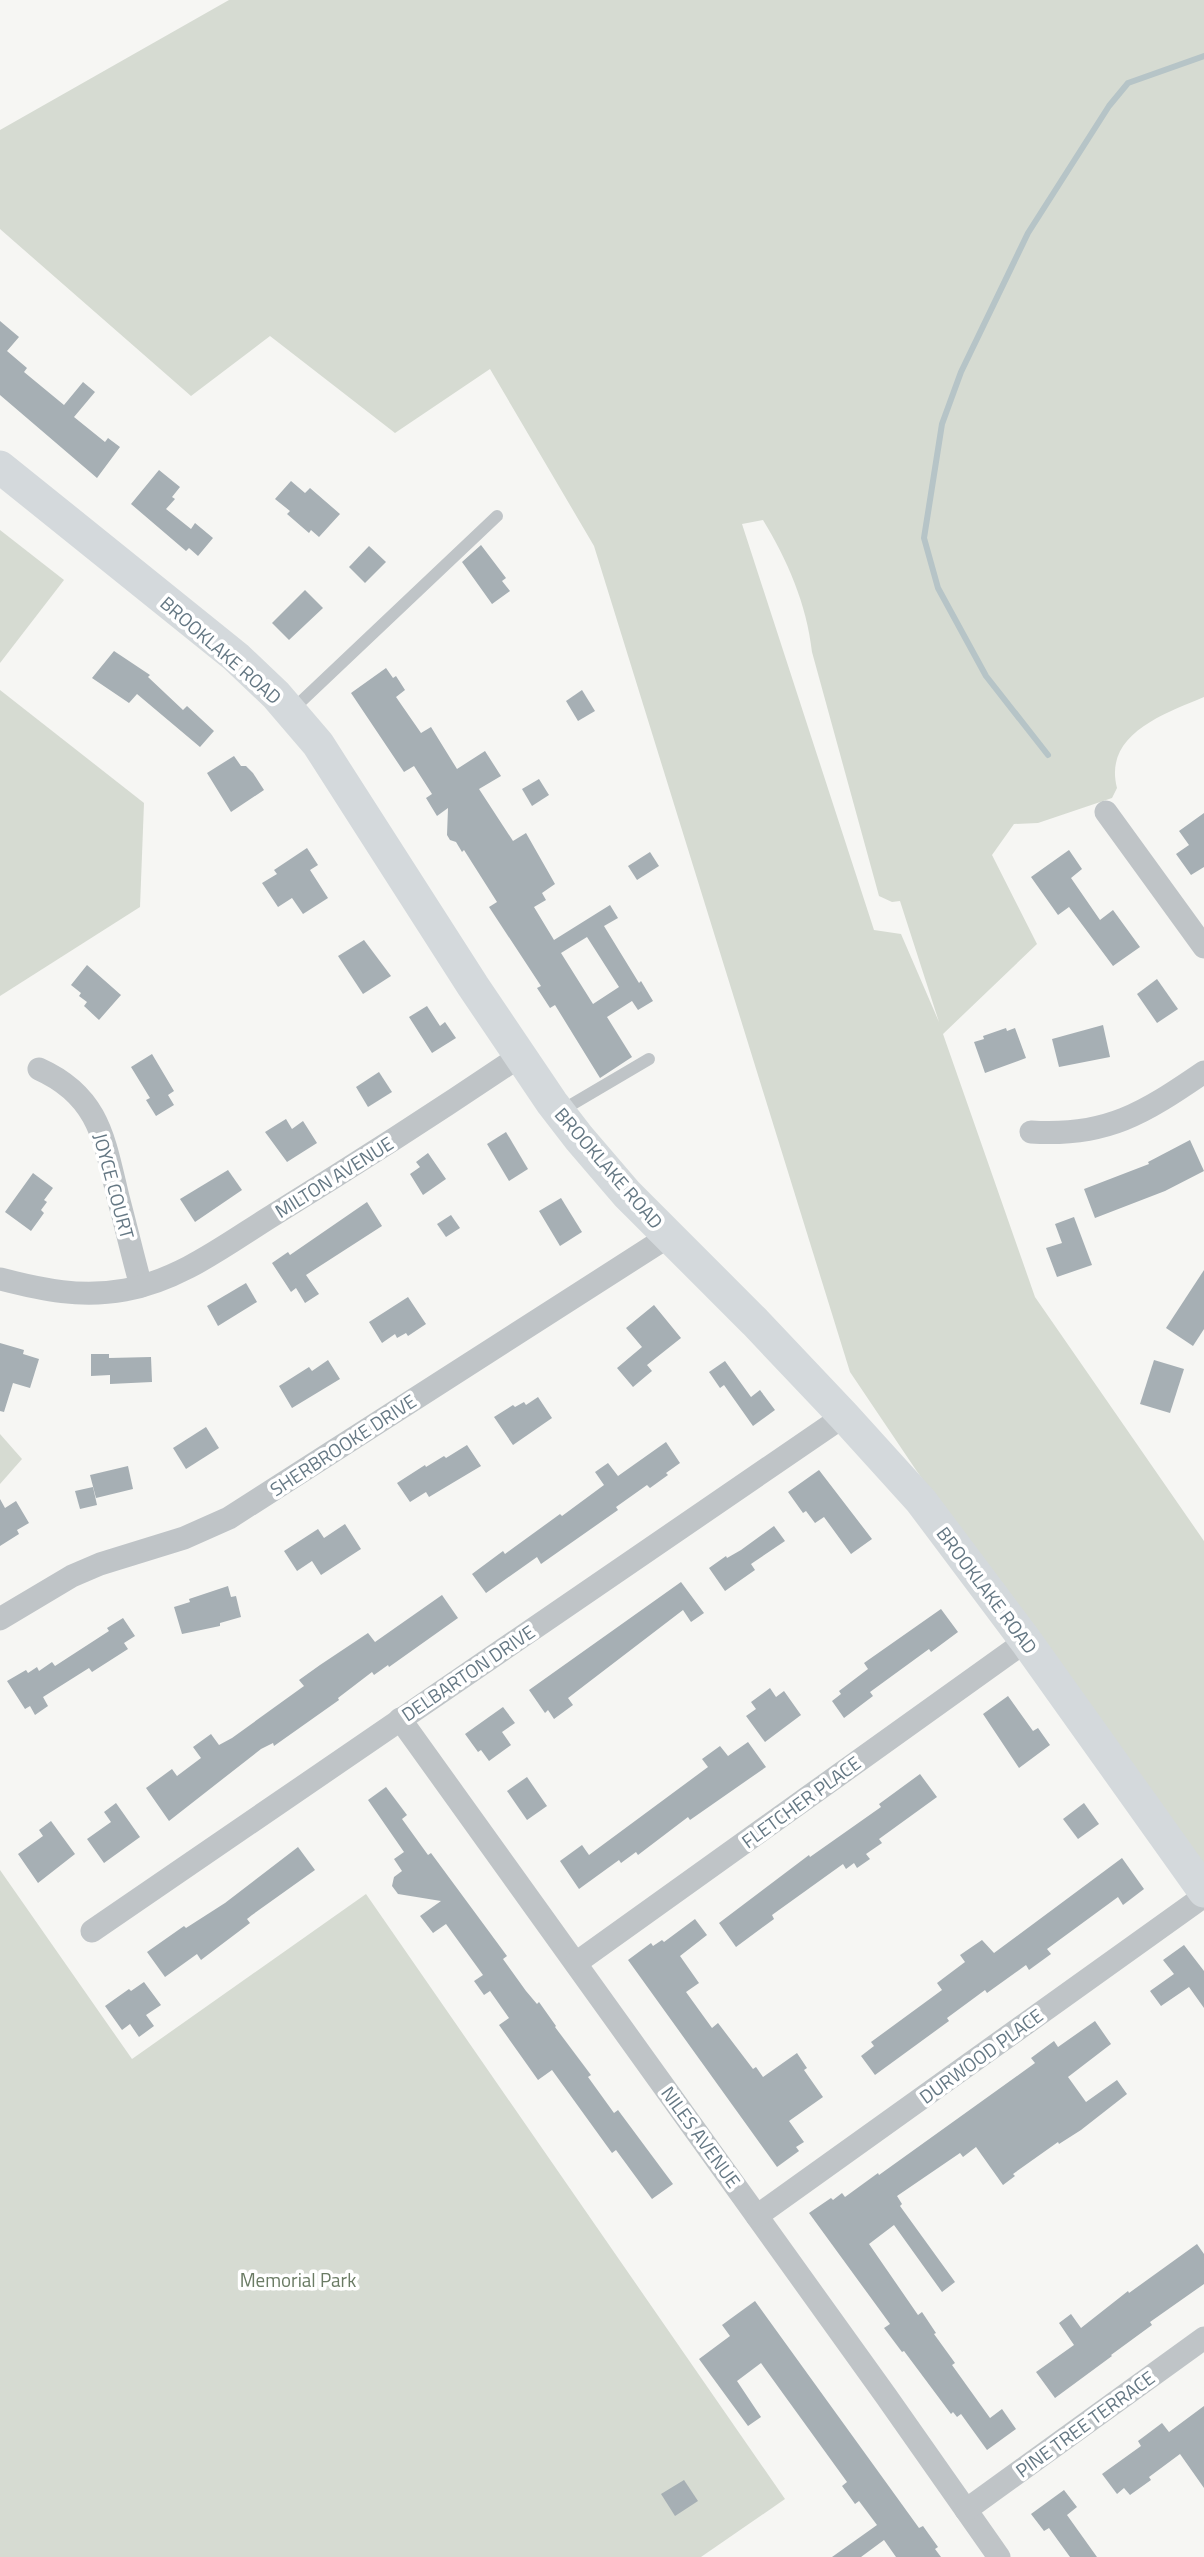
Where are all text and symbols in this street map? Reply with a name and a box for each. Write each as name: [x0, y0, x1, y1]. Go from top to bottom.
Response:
street label: BROOKLAKE ROAD: [154, 589, 289, 711]
street label: BROOKLAKE ROAD: [548, 1100, 670, 1235]
street label: MILTON AVENUE: [269, 1128, 399, 1225]
street label: JOYCE COURT: [86, 1130, 143, 1242]
street label: SHERBROOKE DRIVE: [264, 1386, 422, 1503]
street label: BROOKLAKE ROAD: [930, 1520, 1045, 1659]
street label: DELBARTON DRIVE: [395, 1617, 540, 1728]
street label: FLETCHER PLACE: [735, 1748, 866, 1855]
street label: DURWOOD PLACE: [913, 2001, 1049, 2110]
street label: NILES AVENUE: [655, 2080, 748, 2194]
park label: Memorial Park: [240, 2265, 356, 2294]
street label: PINE TREE TERRACE: [1009, 2363, 1160, 2484]

